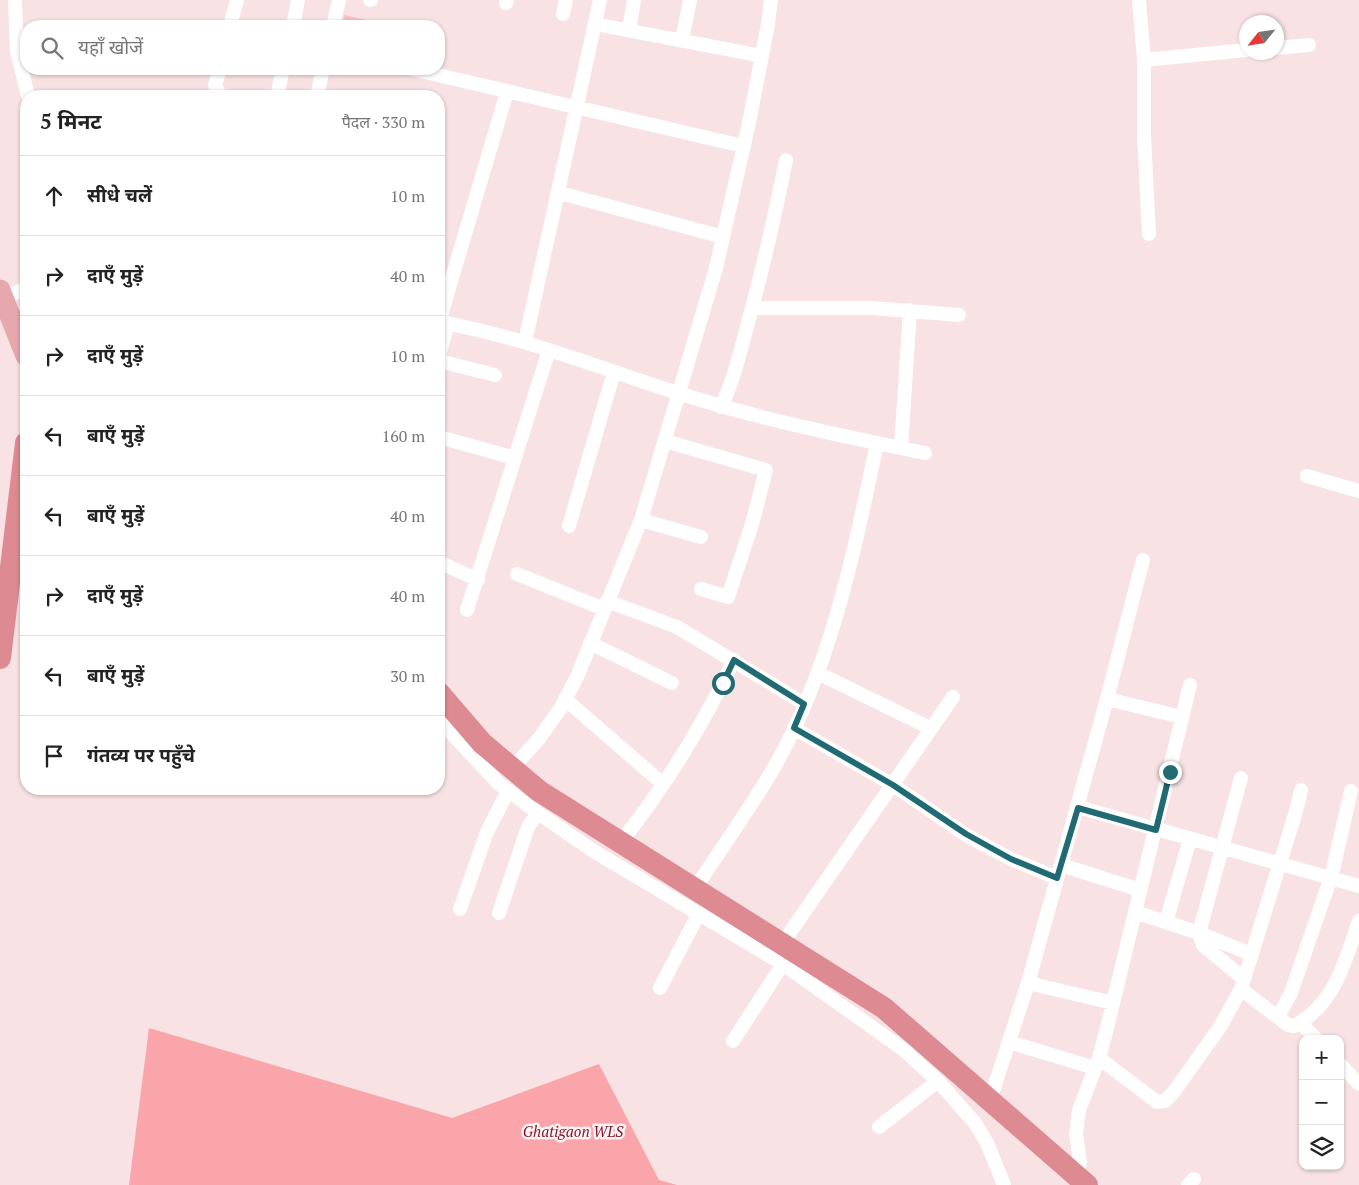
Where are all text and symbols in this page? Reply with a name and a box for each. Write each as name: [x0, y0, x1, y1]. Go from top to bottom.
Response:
north arrow: [1239, 15, 1284, 60]
search box: [20, 20, 445, 75]
icon: search: [38, 34, 66, 62]
text: यहाँ खोजें: [78, 34, 143, 59]
text: 5 मिनट: [40, 107, 102, 135]
text: पैदल · 330 m: [342, 111, 425, 133]
icon: ahead: [40, 182, 68, 210]
text: सीधे चलें: [87, 182, 152, 207]
text: 10 m: [390, 185, 425, 207]
icon: right: [40, 262, 68, 290]
text: दाएँ मुड़ें: [87, 262, 143, 287]
text: 40 m: [390, 265, 425, 287]
icon: right: [40, 342, 68, 370]
text: दाएँ मुड़ें: [87, 342, 143, 367]
text: 10 m: [390, 345, 425, 367]
icon: left: [40, 422, 68, 450]
text: बाएँ मुड़ें: [87, 422, 144, 447]
text: 160 m: [382, 425, 425, 447]
icon: left: [40, 502, 68, 530]
text: बाएँ मुड़ें: [87, 502, 144, 527]
text: 40 m: [390, 505, 425, 527]
icon: right: [40, 582, 68, 610]
text: दाएँ मुड़ें: [87, 582, 143, 607]
text: 40 m: [390, 585, 425, 607]
icon: left: [40, 662, 68, 690]
text: बाएँ मुड़ें: [87, 662, 144, 687]
text: 30 m: [390, 665, 425, 687]
route start: [712, 672, 735, 695]
icon: arrive: [40, 742, 68, 770]
text: गंतव्य पर पहुँचे: [87, 742, 195, 767]
route end: [1159, 761, 1182, 784]
map controls: [1299, 1035, 1344, 1170]
button: +: [1299, 1035, 1344, 1080]
button: −: [1299, 1080, 1344, 1125]
park label: Ghatigaon WLS: [523, 1121, 624, 1141]
button: layers: [1299, 1125, 1344, 1170]

